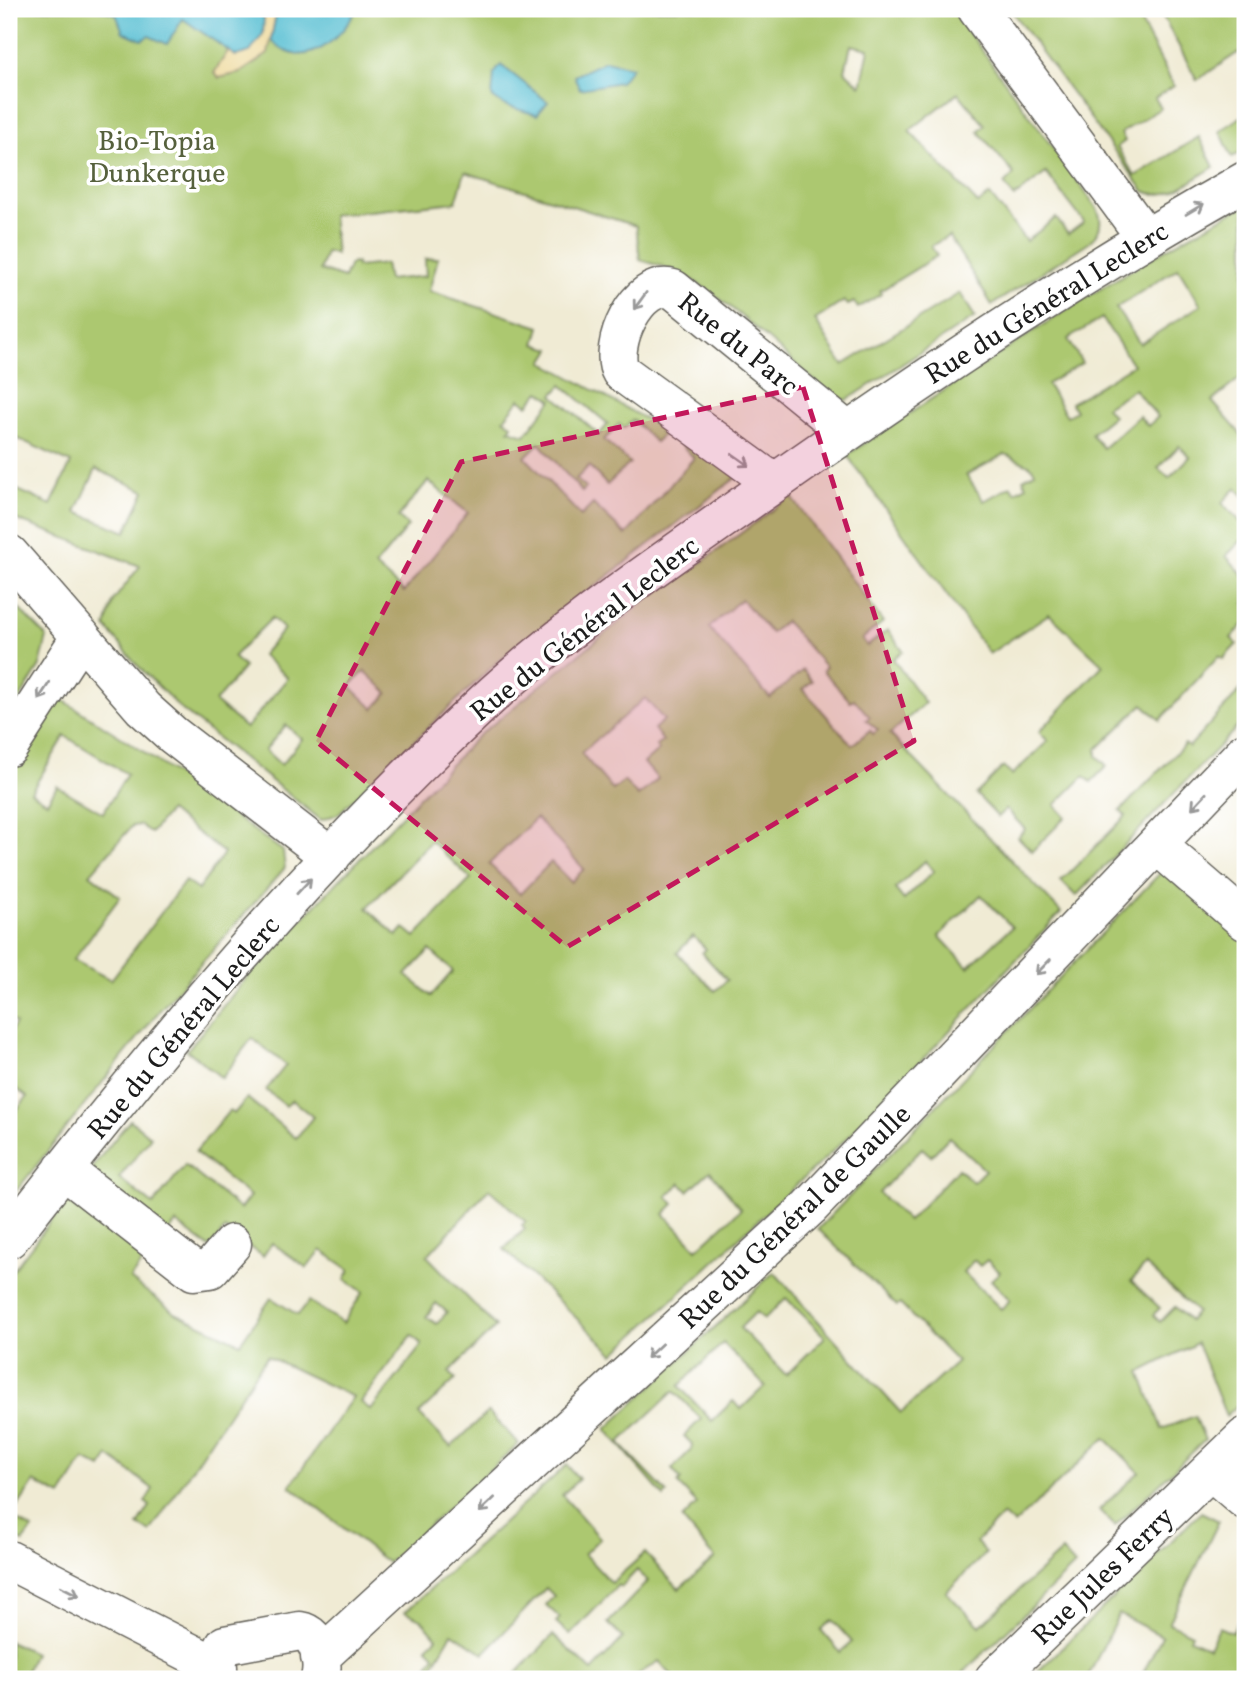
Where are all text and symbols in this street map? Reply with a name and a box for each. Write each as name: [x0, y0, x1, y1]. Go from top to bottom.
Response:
park label: Bio-Topia Dunkerque: [88, 123, 226, 194]
one-way arrow: [1185, 201, 1205, 215]
street label: Rue du Général Leclerc: [918, 213, 1177, 395]
street label: Rue du Parc: [669, 284, 806, 406]
one-way arrow: [633, 292, 648, 311]
one-way arrow: [731, 453, 750, 468]
street label: Rue du Général Leclerc: [463, 528, 708, 732]
one-way arrow: [37, 681, 51, 701]
one-way arrow: [1190, 792, 1207, 809]
one-way arrow: [296, 878, 313, 895]
street label: Rue du Général Leclerc: [80, 908, 290, 1149]
one-way arrow: [1034, 958, 1051, 975]
street label: Rue du Général de Gaulle: [671, 1096, 921, 1339]
one-way arrow: [646, 1342, 663, 1359]
one-way arrow: [479, 1496, 496, 1513]
street label: Rue Jules Ferry: [1024, 1499, 1184, 1655]
one-way arrow: [59, 1585, 80, 1599]

